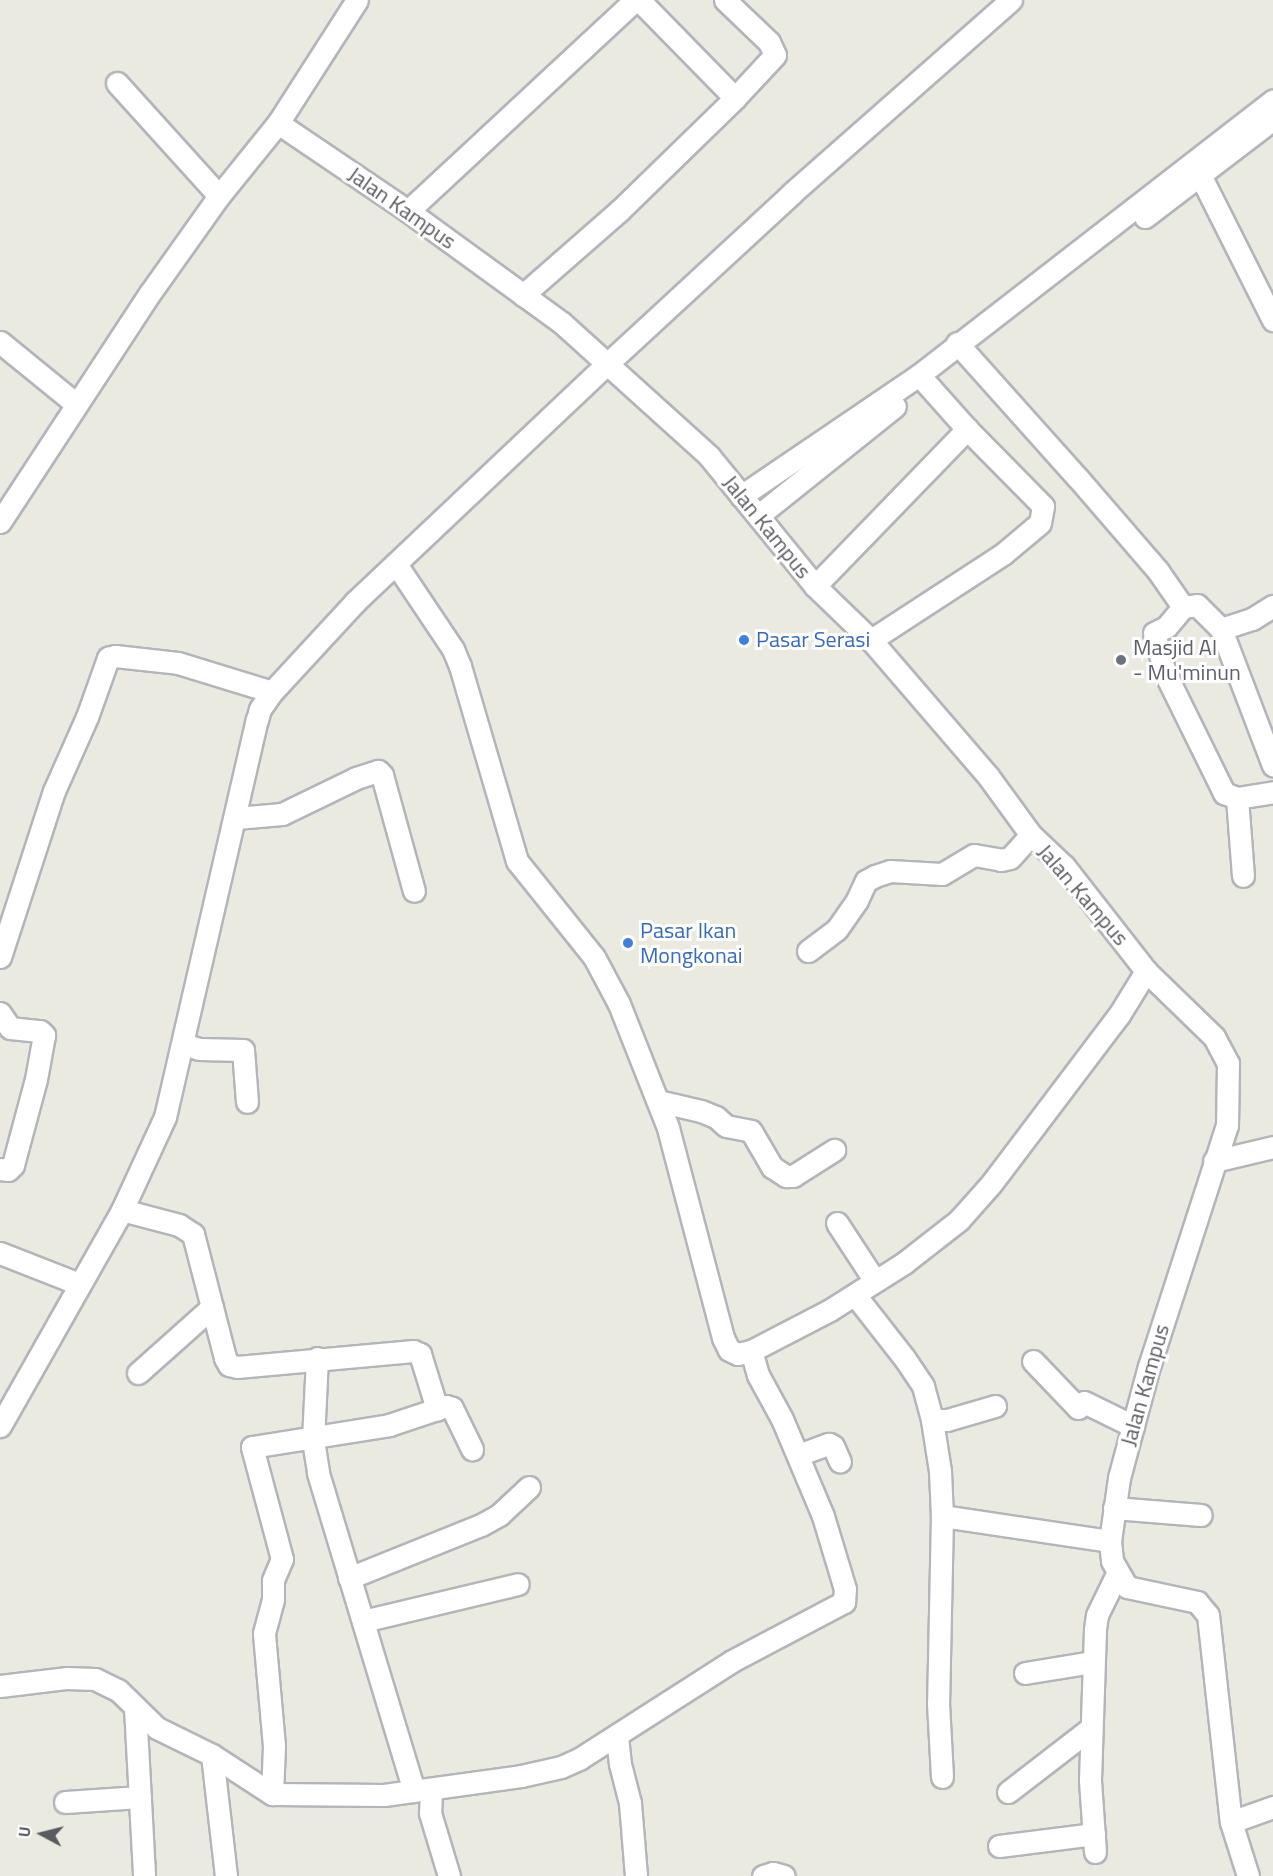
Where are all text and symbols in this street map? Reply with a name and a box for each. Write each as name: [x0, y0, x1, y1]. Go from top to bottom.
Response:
street label: Jalan Kampus: [343, 161, 461, 255]
street label: Jalan Kampus: [717, 470, 817, 584]
place label: Pasar Serasi: [756, 627, 870, 653]
marker: Pasar Serasi: [737, 633, 751, 647]
place label: Masjid Al - Mu'minun: [1133, 634, 1241, 686]
marker: Masjid Al - Mu'minun: [1114, 653, 1128, 667]
street label: Jalan Kampus: [1032, 839, 1134, 951]
place label: Pasar Ikan Mongkonai: [640, 917, 743, 968]
marker: Pasar Ikan Mongkonai: [621, 936, 635, 950]
street label: Jalan Kampus: [1115, 1321, 1175, 1449]
north arrow: [12, 1804, 72, 1864]
text: U: [12, 1825, 37, 1838]

